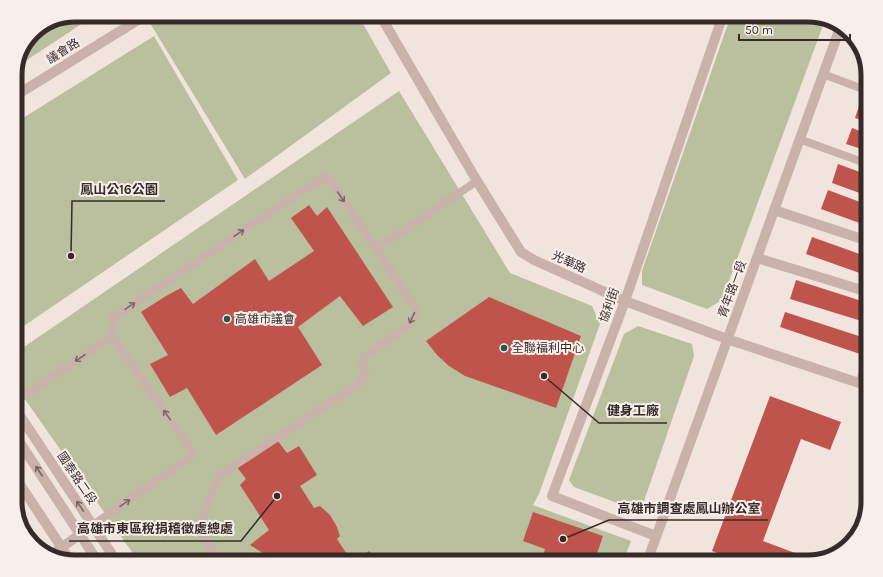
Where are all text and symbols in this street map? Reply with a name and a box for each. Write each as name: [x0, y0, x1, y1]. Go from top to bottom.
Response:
scale bar: [739, 16, 850, 42]
text: 50 m: [745, 23, 773, 37]
street label: 議會路: [44, 36, 82, 66]
callout: 鳳山公16公園: [72, 176, 165, 201]
text: 鳳山公16公園: [80, 182, 158, 197]
one-way arrow: [337, 192, 345, 203]
one-way arrow: [233, 229, 244, 238]
street label: 光華路: [550, 248, 588, 276]
street label: 青年路一段: [715, 258, 749, 320]
street label: 協利街: [596, 286, 622, 324]
one-way arrow: [125, 302, 136, 310]
place label: 高雄市議會: [235, 312, 295, 326]
one-way arrow: [408, 312, 416, 324]
marker: 高雄市議會: [222, 314, 232, 324]
place label: 全聯福利中心: [512, 341, 584, 355]
marker: 全聯福利中心: [499, 343, 509, 353]
one-way arrow: [75, 354, 86, 362]
callout: 健身工廠: [599, 398, 667, 423]
text: 健身工廠: [607, 403, 659, 418]
one-way arrow: [163, 410, 171, 421]
street label: 國泰路二段: [54, 449, 100, 507]
one-way arrow: [35, 466, 43, 477]
callout: 高雄市調查處鳳山辦公室: [609, 495, 768, 520]
one-way arrow: [119, 499, 130, 507]
one-way arrow: [76, 501, 84, 512]
text: 高雄市調查處鳳山辦公室: [617, 501, 761, 516]
callout: 高雄市東區稅捐稽徵處總處: [69, 516, 241, 541]
text: 高雄市東區稅捐稽徵處總處: [77, 521, 233, 536]

